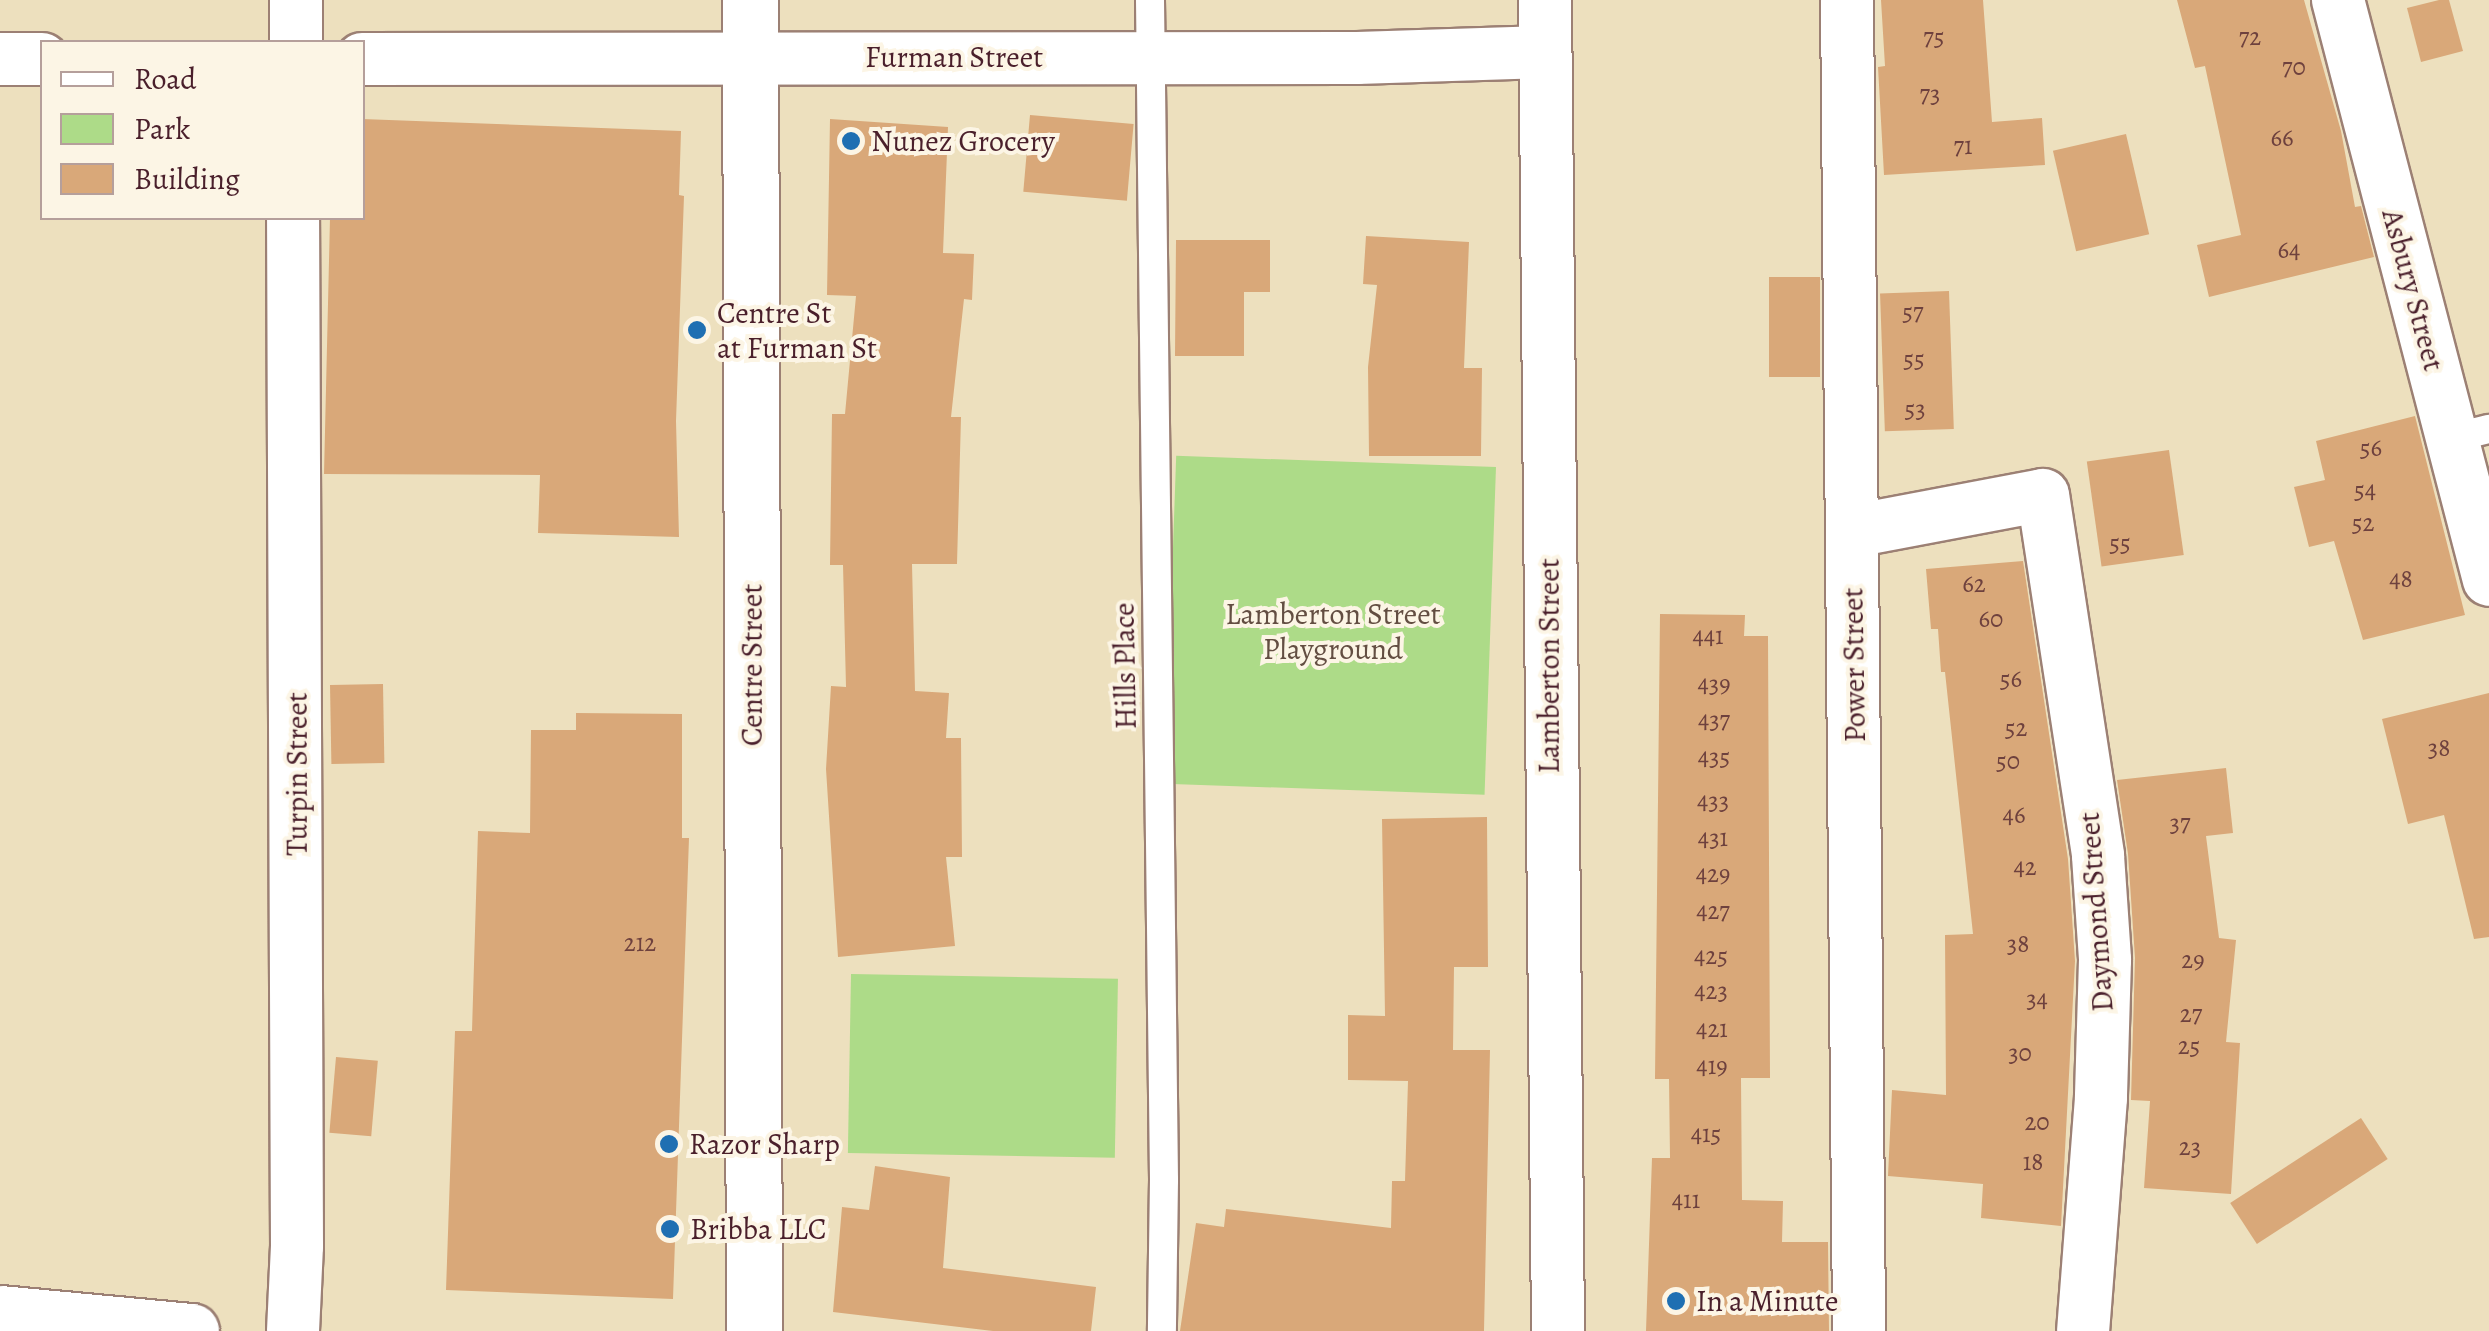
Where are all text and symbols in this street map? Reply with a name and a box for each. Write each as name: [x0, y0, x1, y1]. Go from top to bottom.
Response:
house number: 75: [1923, 22, 1945, 52]
house number: 72: [2239, 22, 2261, 52]
street label: Furman Street: [865, 39, 1043, 75]
legend: [40, 40, 365, 220]
house number: 70: [2282, 52, 2306, 82]
text: Road: [134, 59, 196, 99]
house number: 73: [1920, 79, 1940, 109]
text: Park: [134, 109, 190, 149]
place label: Nunez Grocery: [871, 123, 1055, 159]
house number: 66: [2270, 123, 2294, 153]
marker: Nunez Grocery: [840, 130, 862, 152]
house number: 71: [1953, 131, 1973, 161]
text: Building: [134, 159, 240, 199]
street label: Asbury Street: [2374, 205, 2452, 375]
house number: 64: [2278, 235, 2300, 265]
place label: Centre St at Furman St: [717, 295, 877, 366]
house number: 57: [1902, 297, 1924, 327]
marker: Centre St at Furman St: [686, 319, 708, 341]
house number: 55: [1903, 344, 1925, 374]
house number: 53: [1904, 394, 1926, 424]
house number: 56: [2360, 433, 2382, 463]
house number: 54: [2354, 475, 2376, 505]
house number: 52: [2352, 508, 2374, 538]
house number: 55: [2109, 528, 2131, 558]
street label: Lamberton Street: [1531, 558, 1567, 774]
house number: 48: [2389, 564, 2413, 594]
house number: 62: [1962, 569, 1986, 599]
street label: Centre Street: [734, 584, 770, 746]
street label: Power Street: [1835, 587, 1873, 743]
park label: Lamberton Street Playground: [1225, 596, 1441, 666]
street label: Hills Place: [1106, 602, 1144, 730]
house number: 60: [1979, 604, 2003, 634]
house number: 441: [1692, 621, 1724, 651]
house number: 56: [2000, 664, 2022, 694]
house number: 439: [1697, 669, 1731, 699]
street label: Turpin Street: [279, 692, 315, 856]
house number: 437: [1698, 705, 1730, 735]
house number: 52: [2005, 713, 2027, 743]
house number: 38: [2428, 733, 2450, 763]
house number: 435: [1698, 742, 1730, 772]
house number: 50: [1996, 746, 2020, 776]
house number: 433: [1697, 786, 1729, 816]
house number: 46: [2003, 800, 2025, 830]
house number: 37: [2170, 808, 2190, 838]
street label: Daymond Street: [2071, 811, 2121, 1013]
house number: 431: [1698, 823, 1728, 853]
house number: 42: [2013, 852, 2037, 882]
house number: 429: [1696, 859, 1730, 889]
house number: 427: [1696, 896, 1730, 926]
house number: 212: [624, 928, 656, 958]
house number: 38: [2007, 929, 2029, 959]
house number: 425: [1694, 941, 1728, 971]
house number: 29: [2181, 945, 2205, 975]
house number: 423: [1694, 976, 1728, 1006]
house number: 34: [2026, 984, 2048, 1014]
house number: 27: [2180, 999, 2202, 1029]
house number: 421: [1696, 1014, 1728, 1044]
house number: 25: [2178, 1031, 2200, 1061]
house number: 30: [2008, 1038, 2032, 1068]
house number: 419: [1696, 1051, 1728, 1081]
house number: 20: [2024, 1107, 2050, 1137]
house number: 415: [1691, 1119, 1721, 1149]
place label: Razor Sharp: [689, 1126, 840, 1162]
house number: 23: [2179, 1132, 2201, 1162]
marker: Razor Sharp: [658, 1133, 680, 1155]
house number: 18: [2023, 1147, 2043, 1177]
house number: 411: [1672, 1185, 1700, 1215]
place label: Bribba LLC: [690, 1211, 827, 1247]
marker: Bribba LLC: [659, 1218, 681, 1240]
place label: In a Minute: [1696, 1283, 1838, 1319]
marker: In a Minute: [1665, 1290, 1687, 1312]

